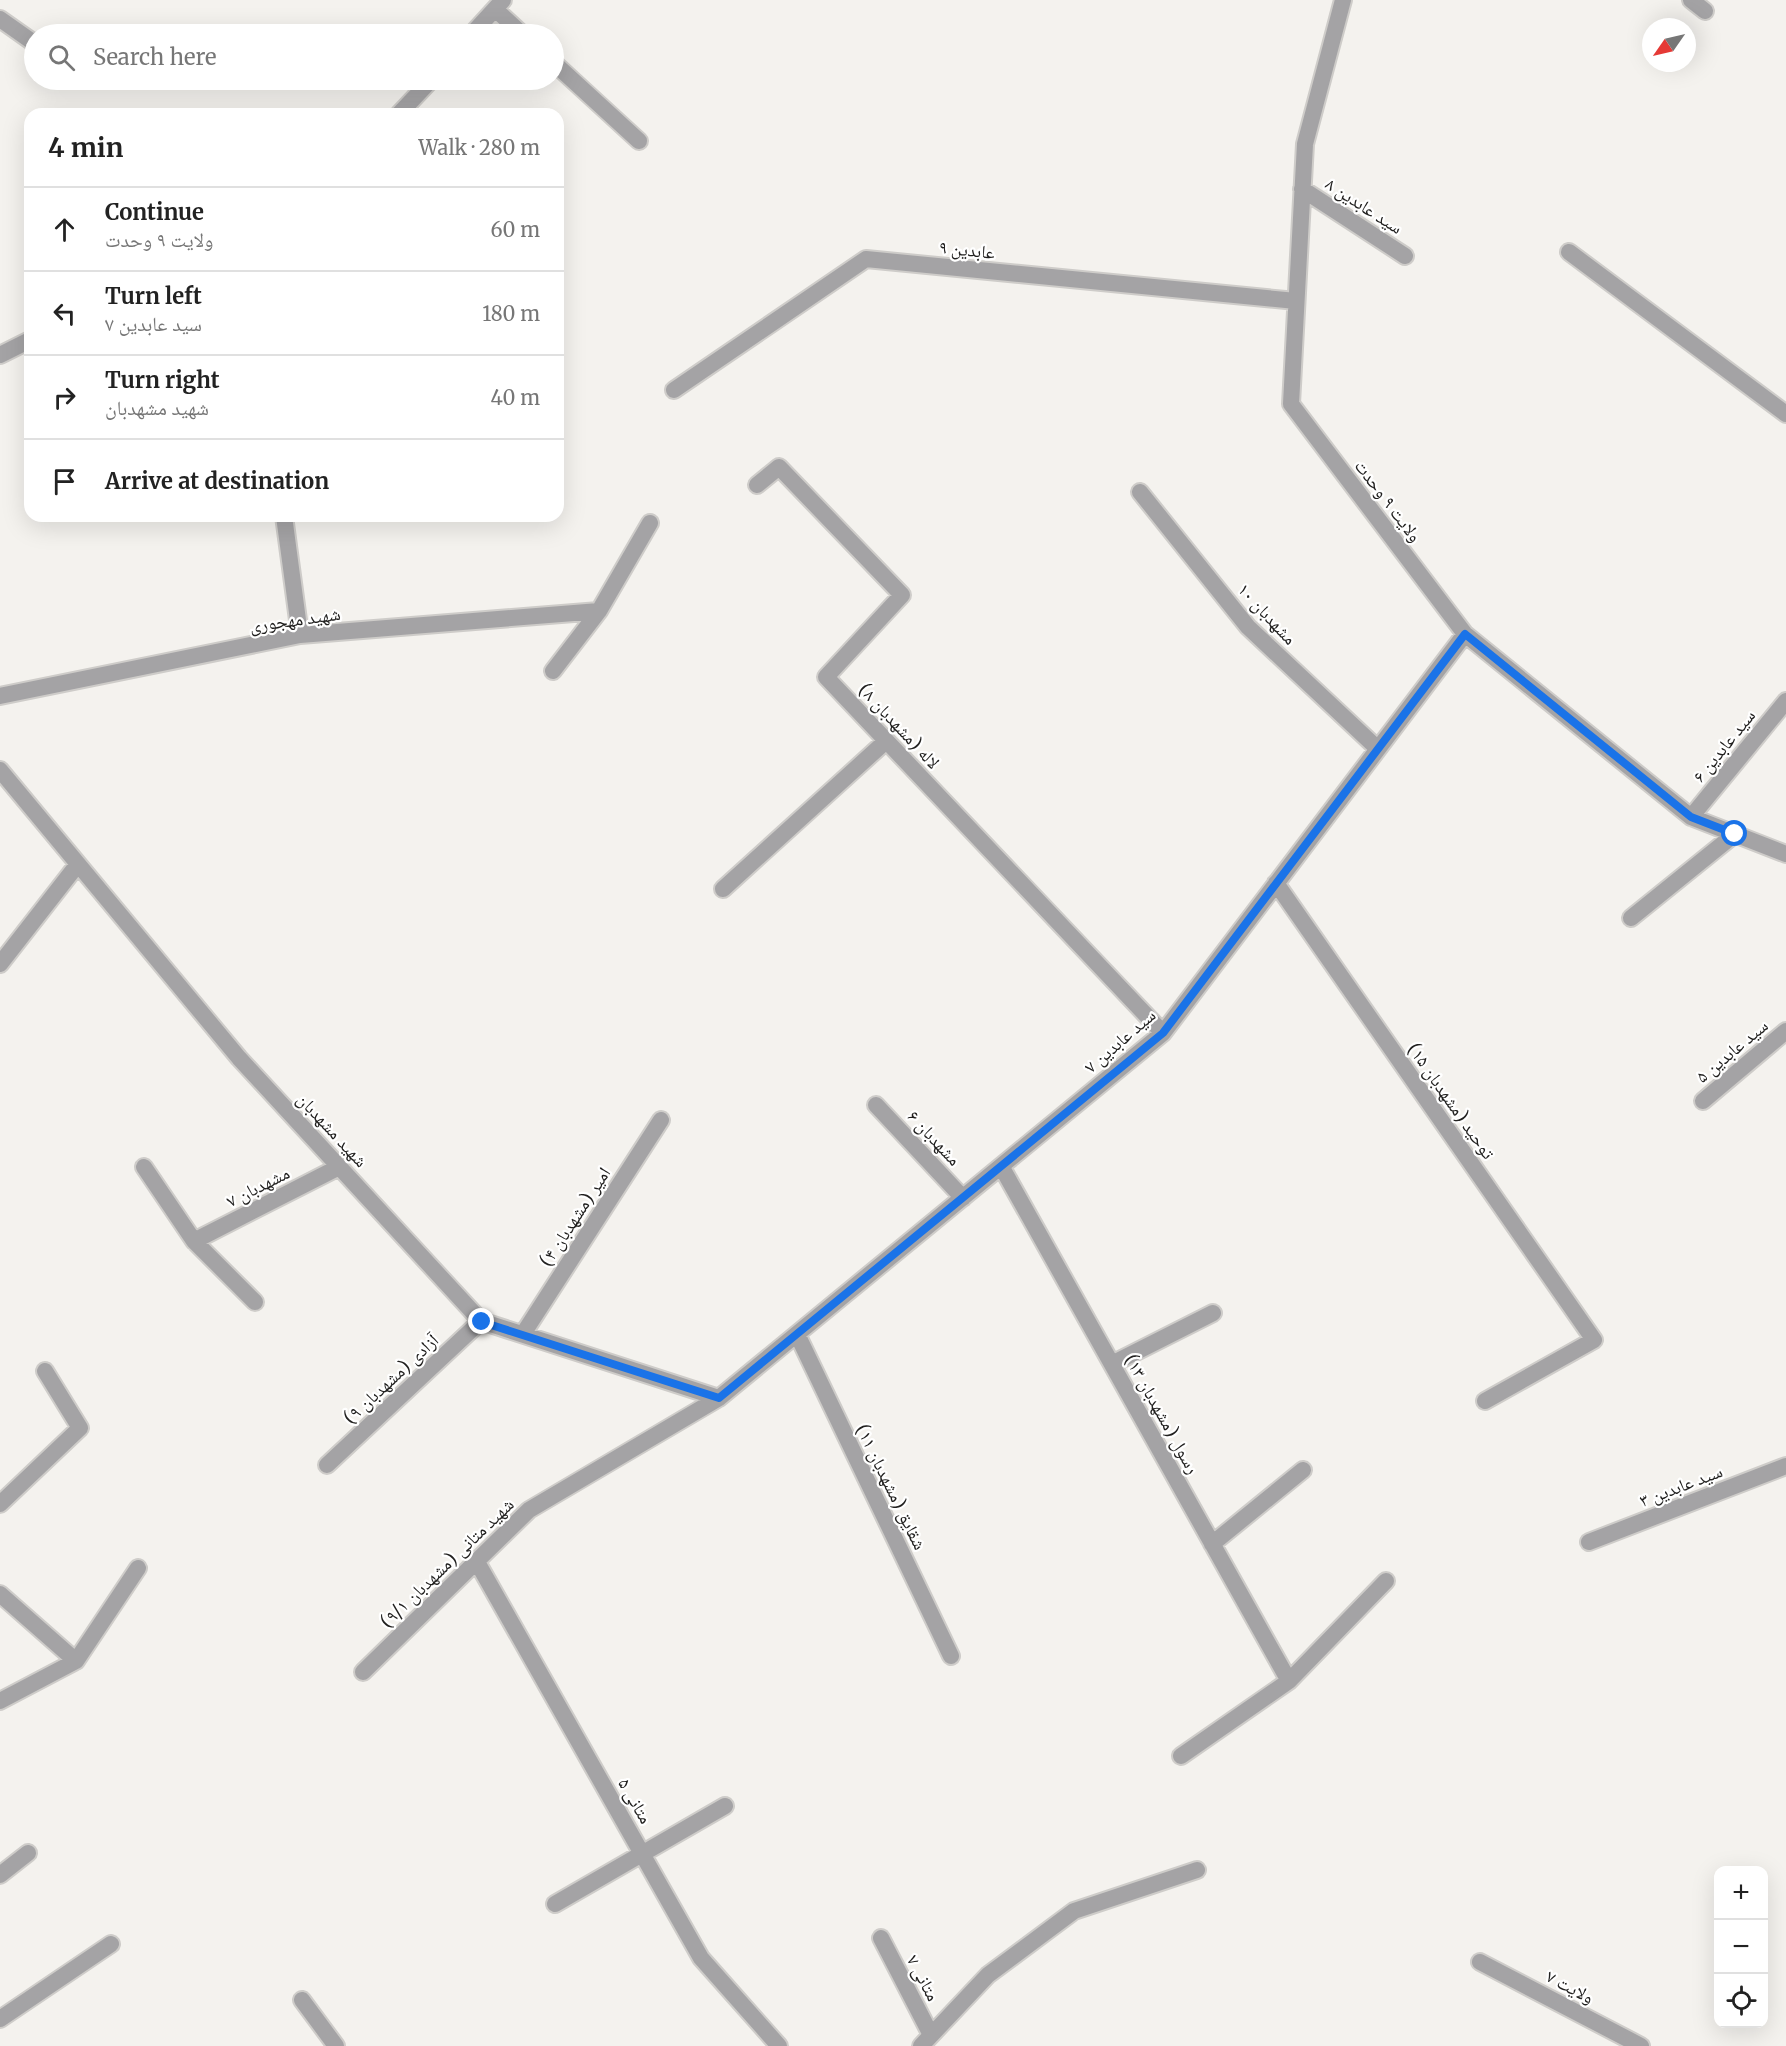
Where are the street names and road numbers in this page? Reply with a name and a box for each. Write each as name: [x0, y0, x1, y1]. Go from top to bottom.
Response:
street label: سید عابدین ۸: [1321, 172, 1407, 239]
street label: عابدین ۹: [938, 235, 996, 264]
street label: ولایت ۹ وحدت: [1350, 455, 1427, 547]
street label: مشهدبان ۱۰: [1233, 578, 1302, 649]
street label: شهید مهجوری: [248, 602, 342, 637]
street label: لاله (مشهدبان ۸): [854, 678, 945, 773]
street label: سید عابدین ۶: [1687, 705, 1760, 787]
street label: سید عابدین ۷: [1079, 1003, 1160, 1078]
street label: سید عابدین ۵: [1691, 1014, 1773, 1087]
street label: توحید (مشهدبان ۱۵): [1403, 1038, 1500, 1163]
street label: شهید مشهدبان: [292, 1088, 373, 1172]
street label: مشهدبان ۶: [903, 1105, 966, 1170]
street label: مشهدبان ۷: [222, 1161, 293, 1212]
street label: امیر (مشهدبان ۴): [534, 1163, 615, 1271]
street label: آزادی (مشهدبان ۹): [338, 1328, 443, 1429]
street label: رسول (مشهدبان ۱۳): [1120, 1350, 1205, 1478]
street label: شقایق (مشهدبان ۱۱): [851, 1420, 932, 1553]
street label: سید عابدین ۳: [1636, 1459, 1726, 1512]
street label: شهید متانی (مشهدبان ۹/۱): [375, 1493, 518, 1633]
street label: متانی ۵: [613, 1774, 658, 1828]
street label: متانی ۷: [902, 1951, 945, 2005]
street label: ولایت ۷: [1542, 1964, 1598, 2009]

